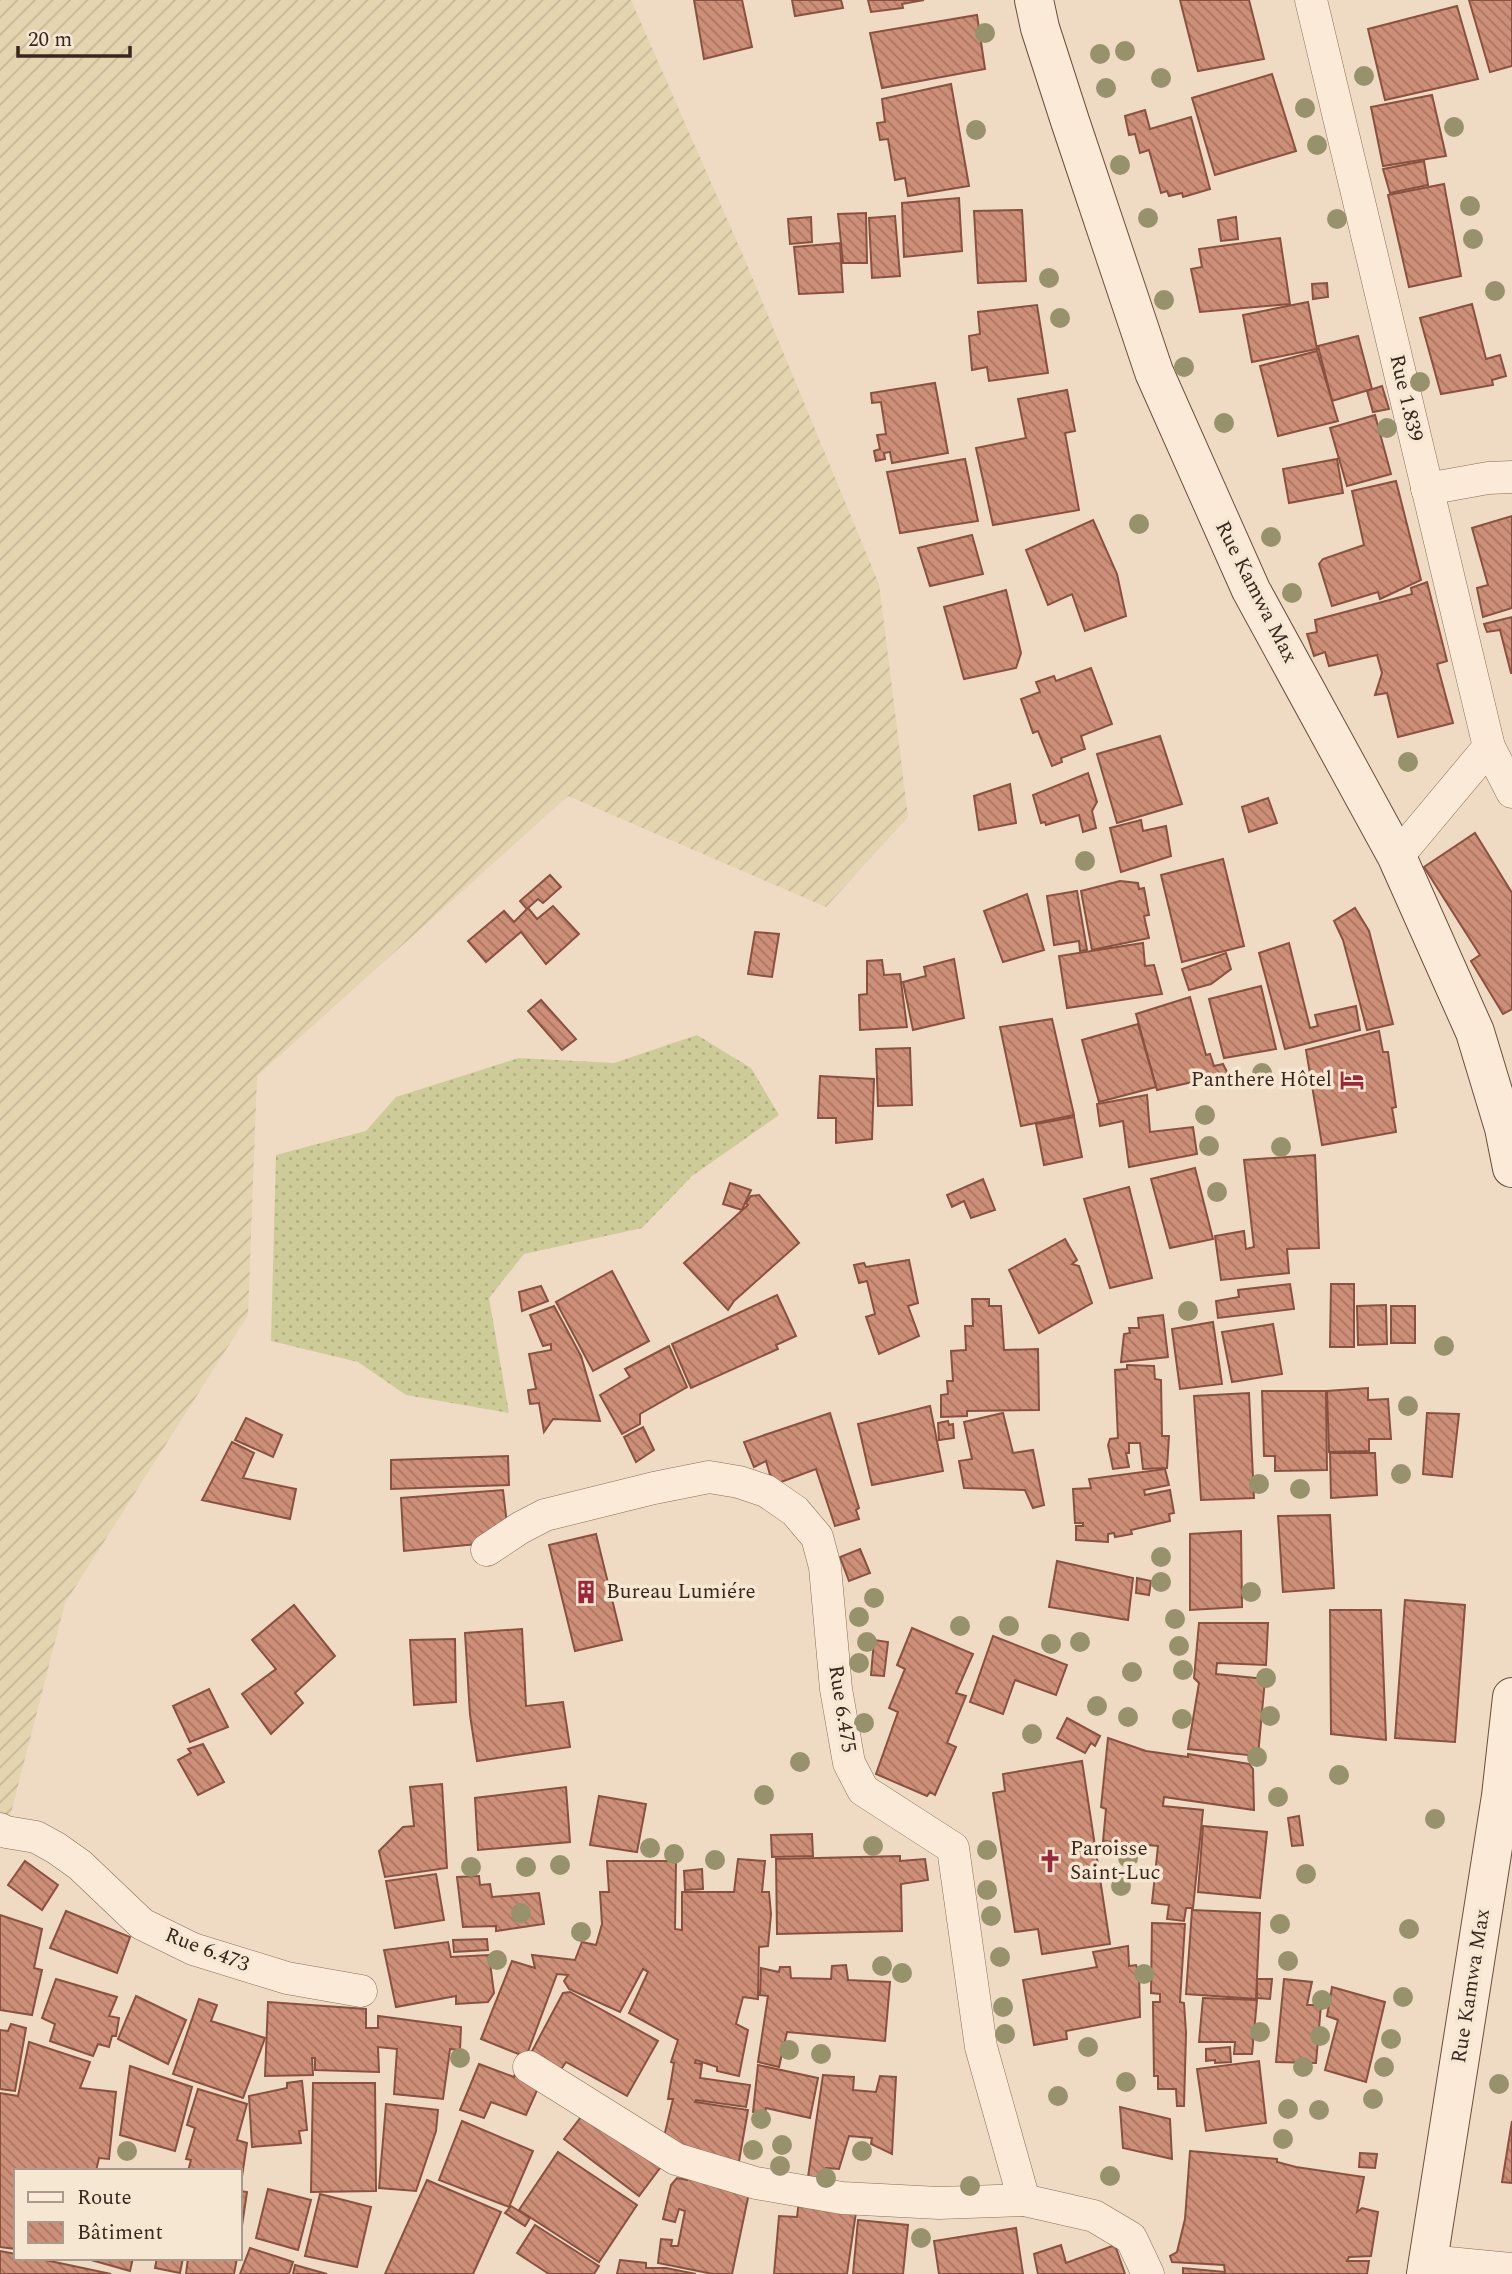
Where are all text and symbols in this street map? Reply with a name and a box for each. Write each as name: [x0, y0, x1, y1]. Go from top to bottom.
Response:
scale bar: [18, 14, 130, 58]
text: 20 m: [28, 24, 72, 56]
street label: Rue 1.839: [1380, 351, 1432, 445]
street label: Rue Kamwa Max: [1206, 515, 1306, 669]
place label: Panthere Hôtel: [1191, 1064, 1332, 1096]
hotel icon: Panthere Hôtel: [1338, 1066, 1366, 1094]
place label: Bureau Lumiére: [606, 1576, 756, 1608]
building icon: Bureau Lumiére: [572, 1578, 600, 1606]
street label: Rue 6.475: [819, 1663, 865, 1755]
place label: Paroisse Saint-Luc: [1070, 1833, 1161, 1889]
church icon: Paroisse Saint-Luc: [1036, 1847, 1064, 1875]
street label: Rue Kamwa Max: [1443, 1906, 1499, 2066]
street label: Rue 6.473: [160, 1919, 254, 1981]
legend: [14, 2169, 242, 2260]
text: Route: [77, 2182, 132, 2214]
text: Bâtiment: [77, 2217, 163, 2249]

